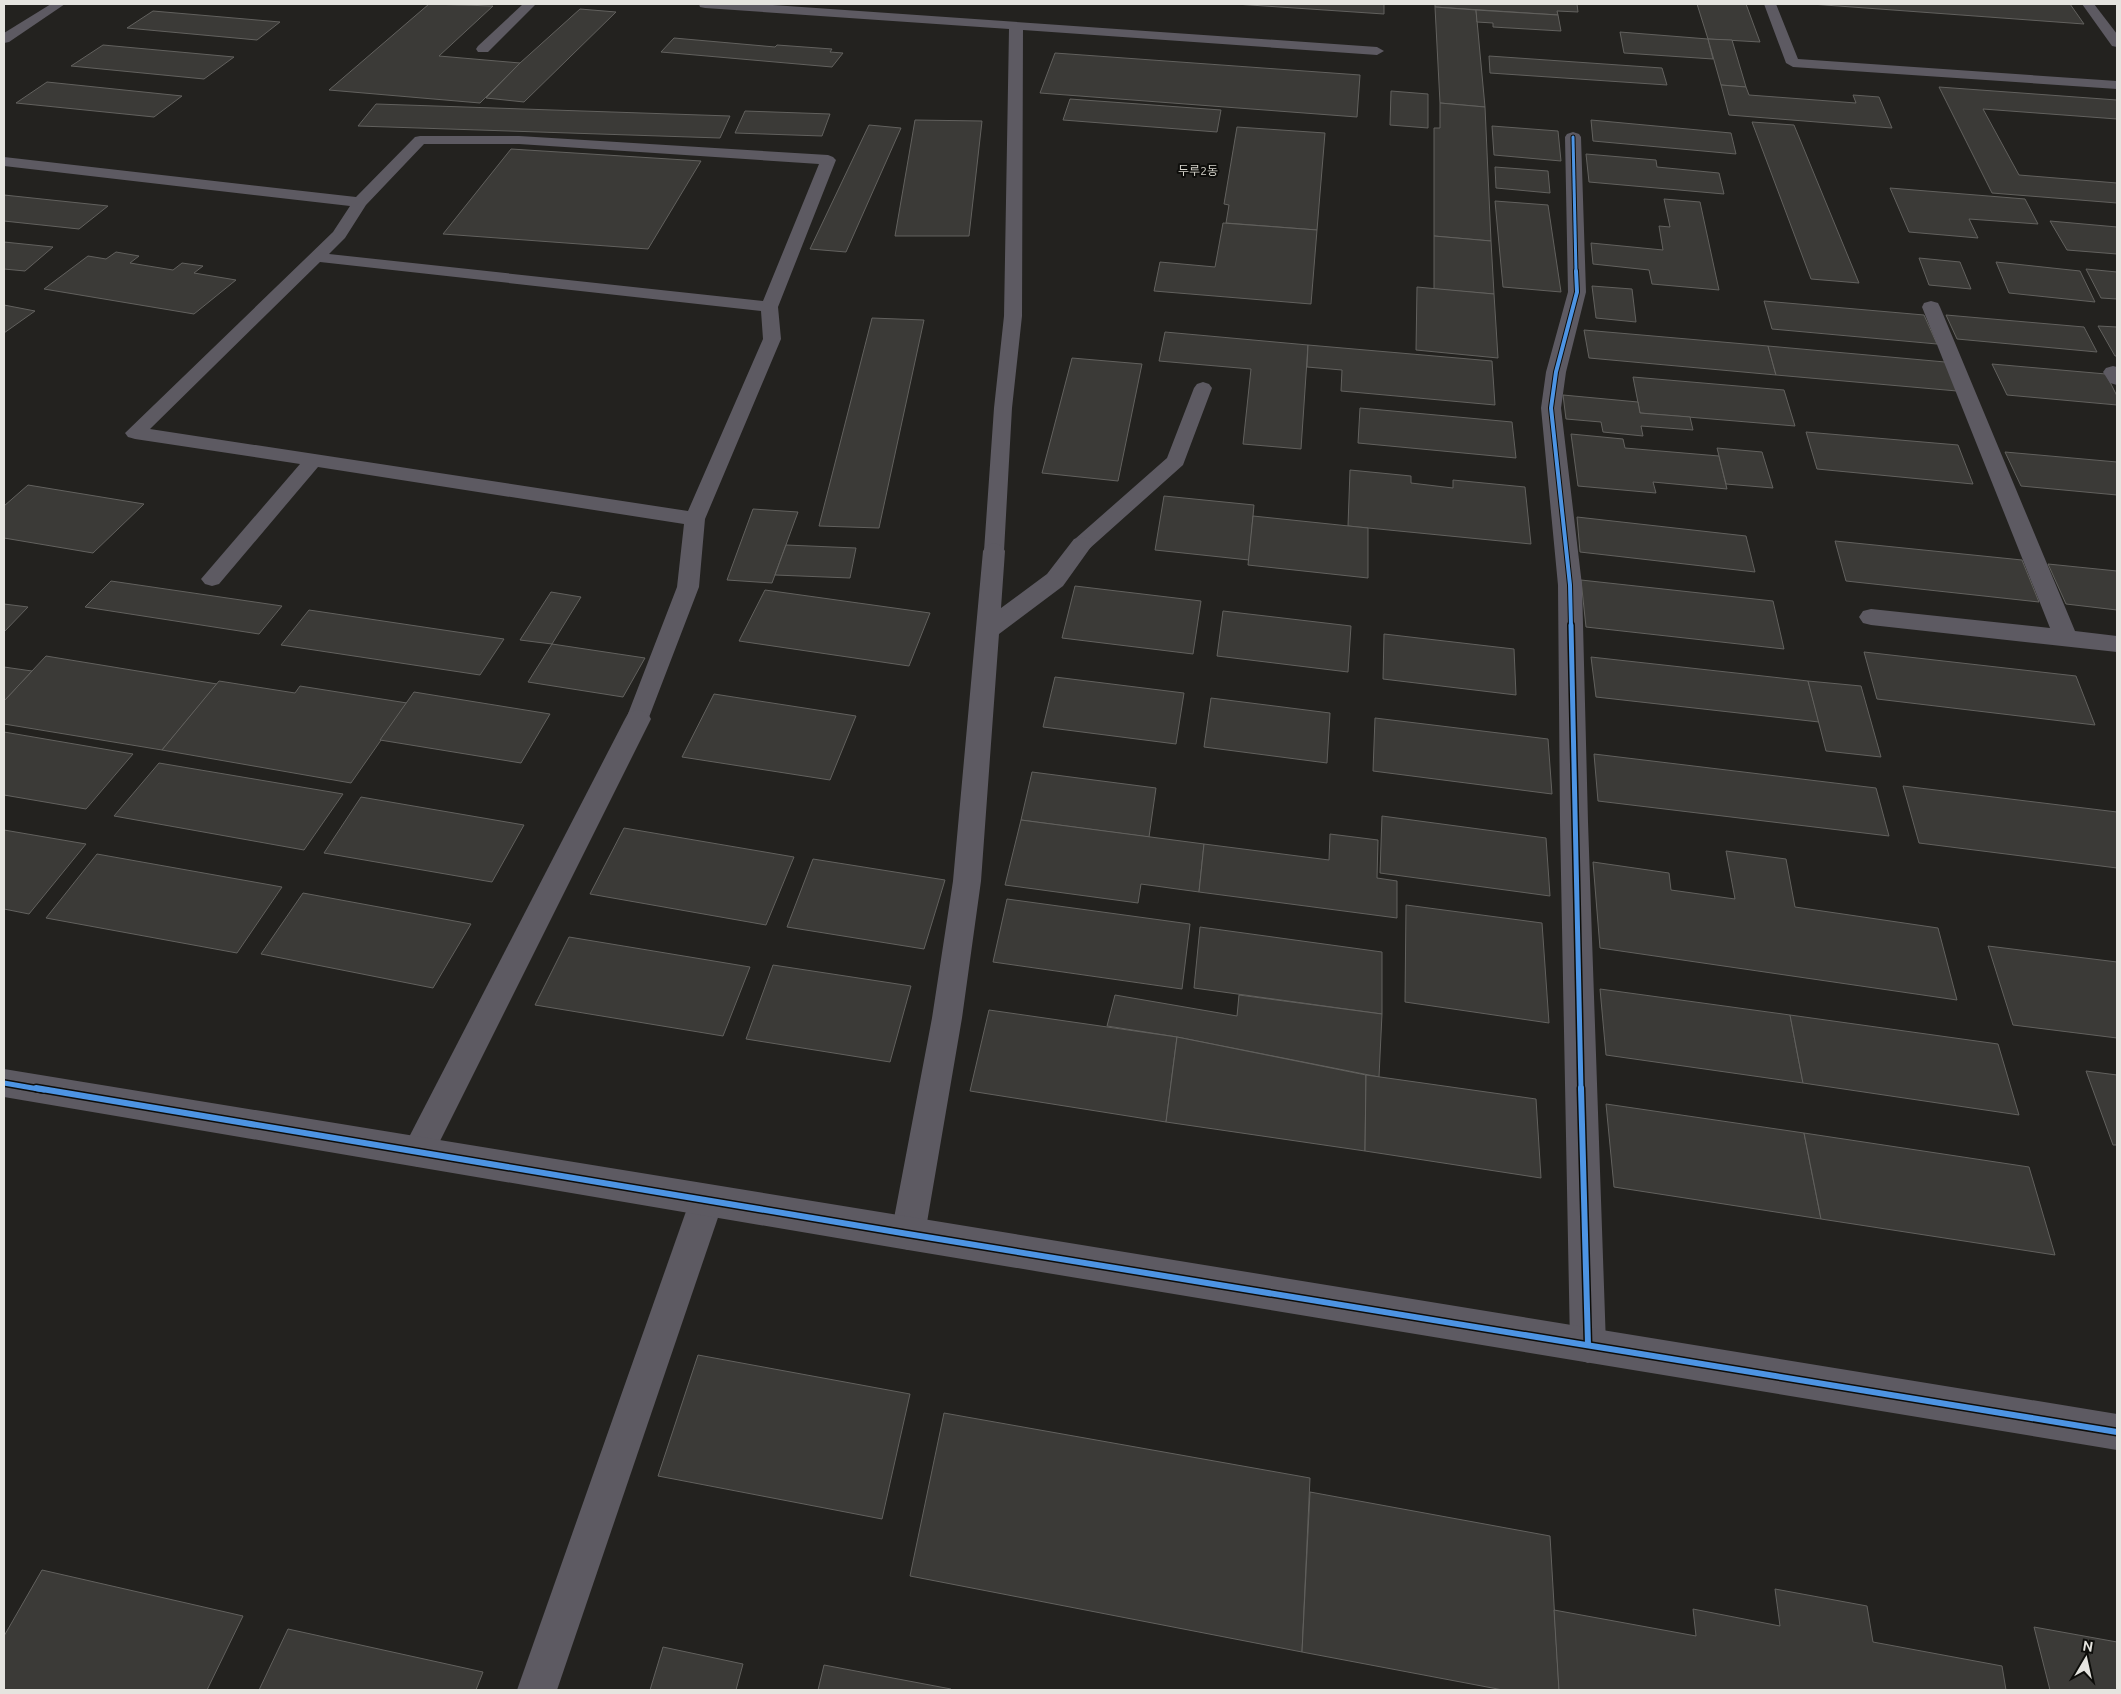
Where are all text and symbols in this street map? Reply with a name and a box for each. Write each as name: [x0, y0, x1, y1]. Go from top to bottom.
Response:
district label: 두루2동: [1178, 164, 1218, 177]
north arrow: [2061, 1634, 2111, 1684]
text: N: [2082, 1637, 2094, 1655]

